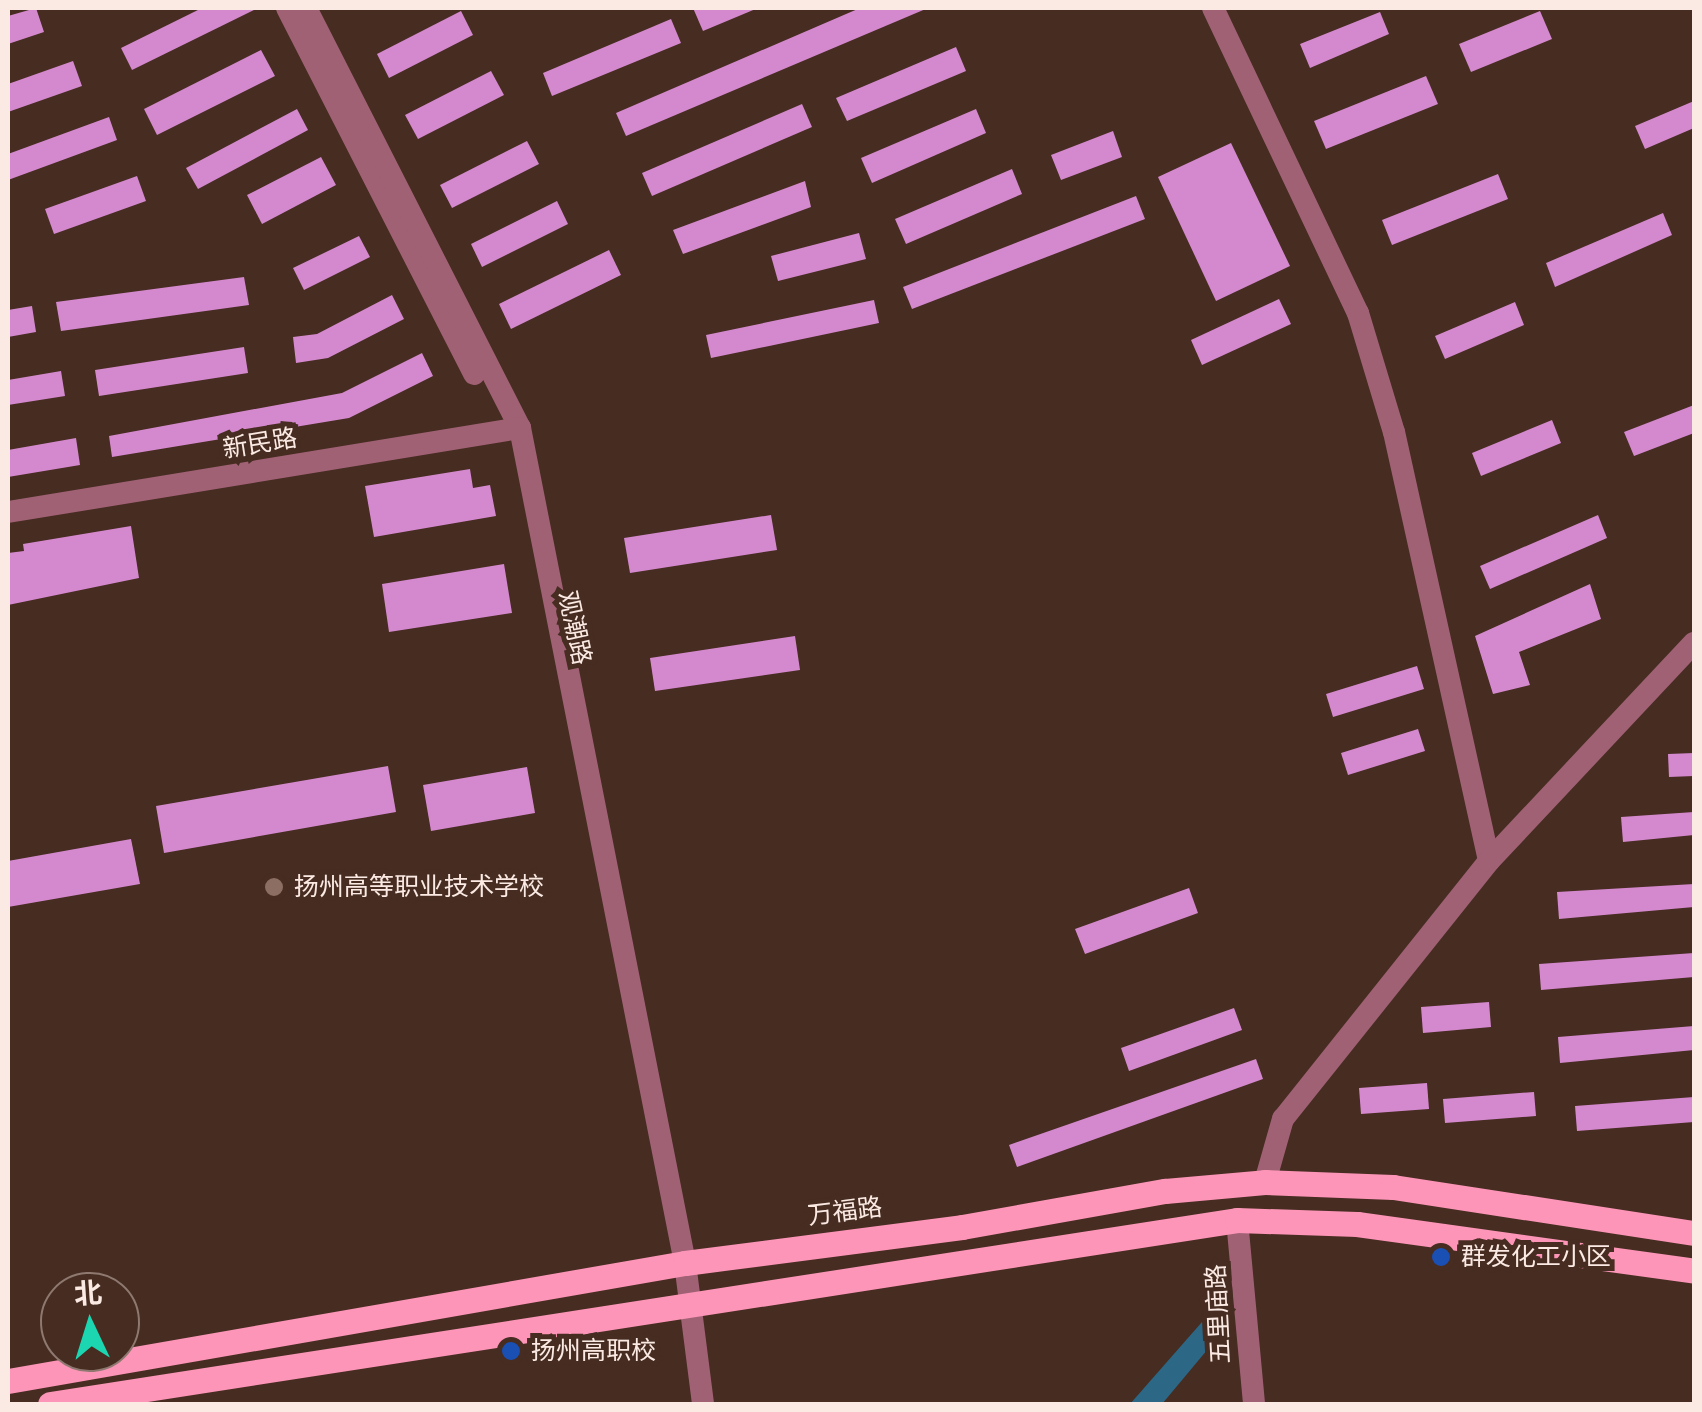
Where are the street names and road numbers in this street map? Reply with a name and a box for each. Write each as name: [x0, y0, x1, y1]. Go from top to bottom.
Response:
street label: 新民路: [221, 423, 299, 465]
street label: 观潮路: [552, 588, 596, 668]
street label: 万福路: [806, 1193, 884, 1231]
street label: 五里庙路: [1201, 1263, 1237, 1365]

